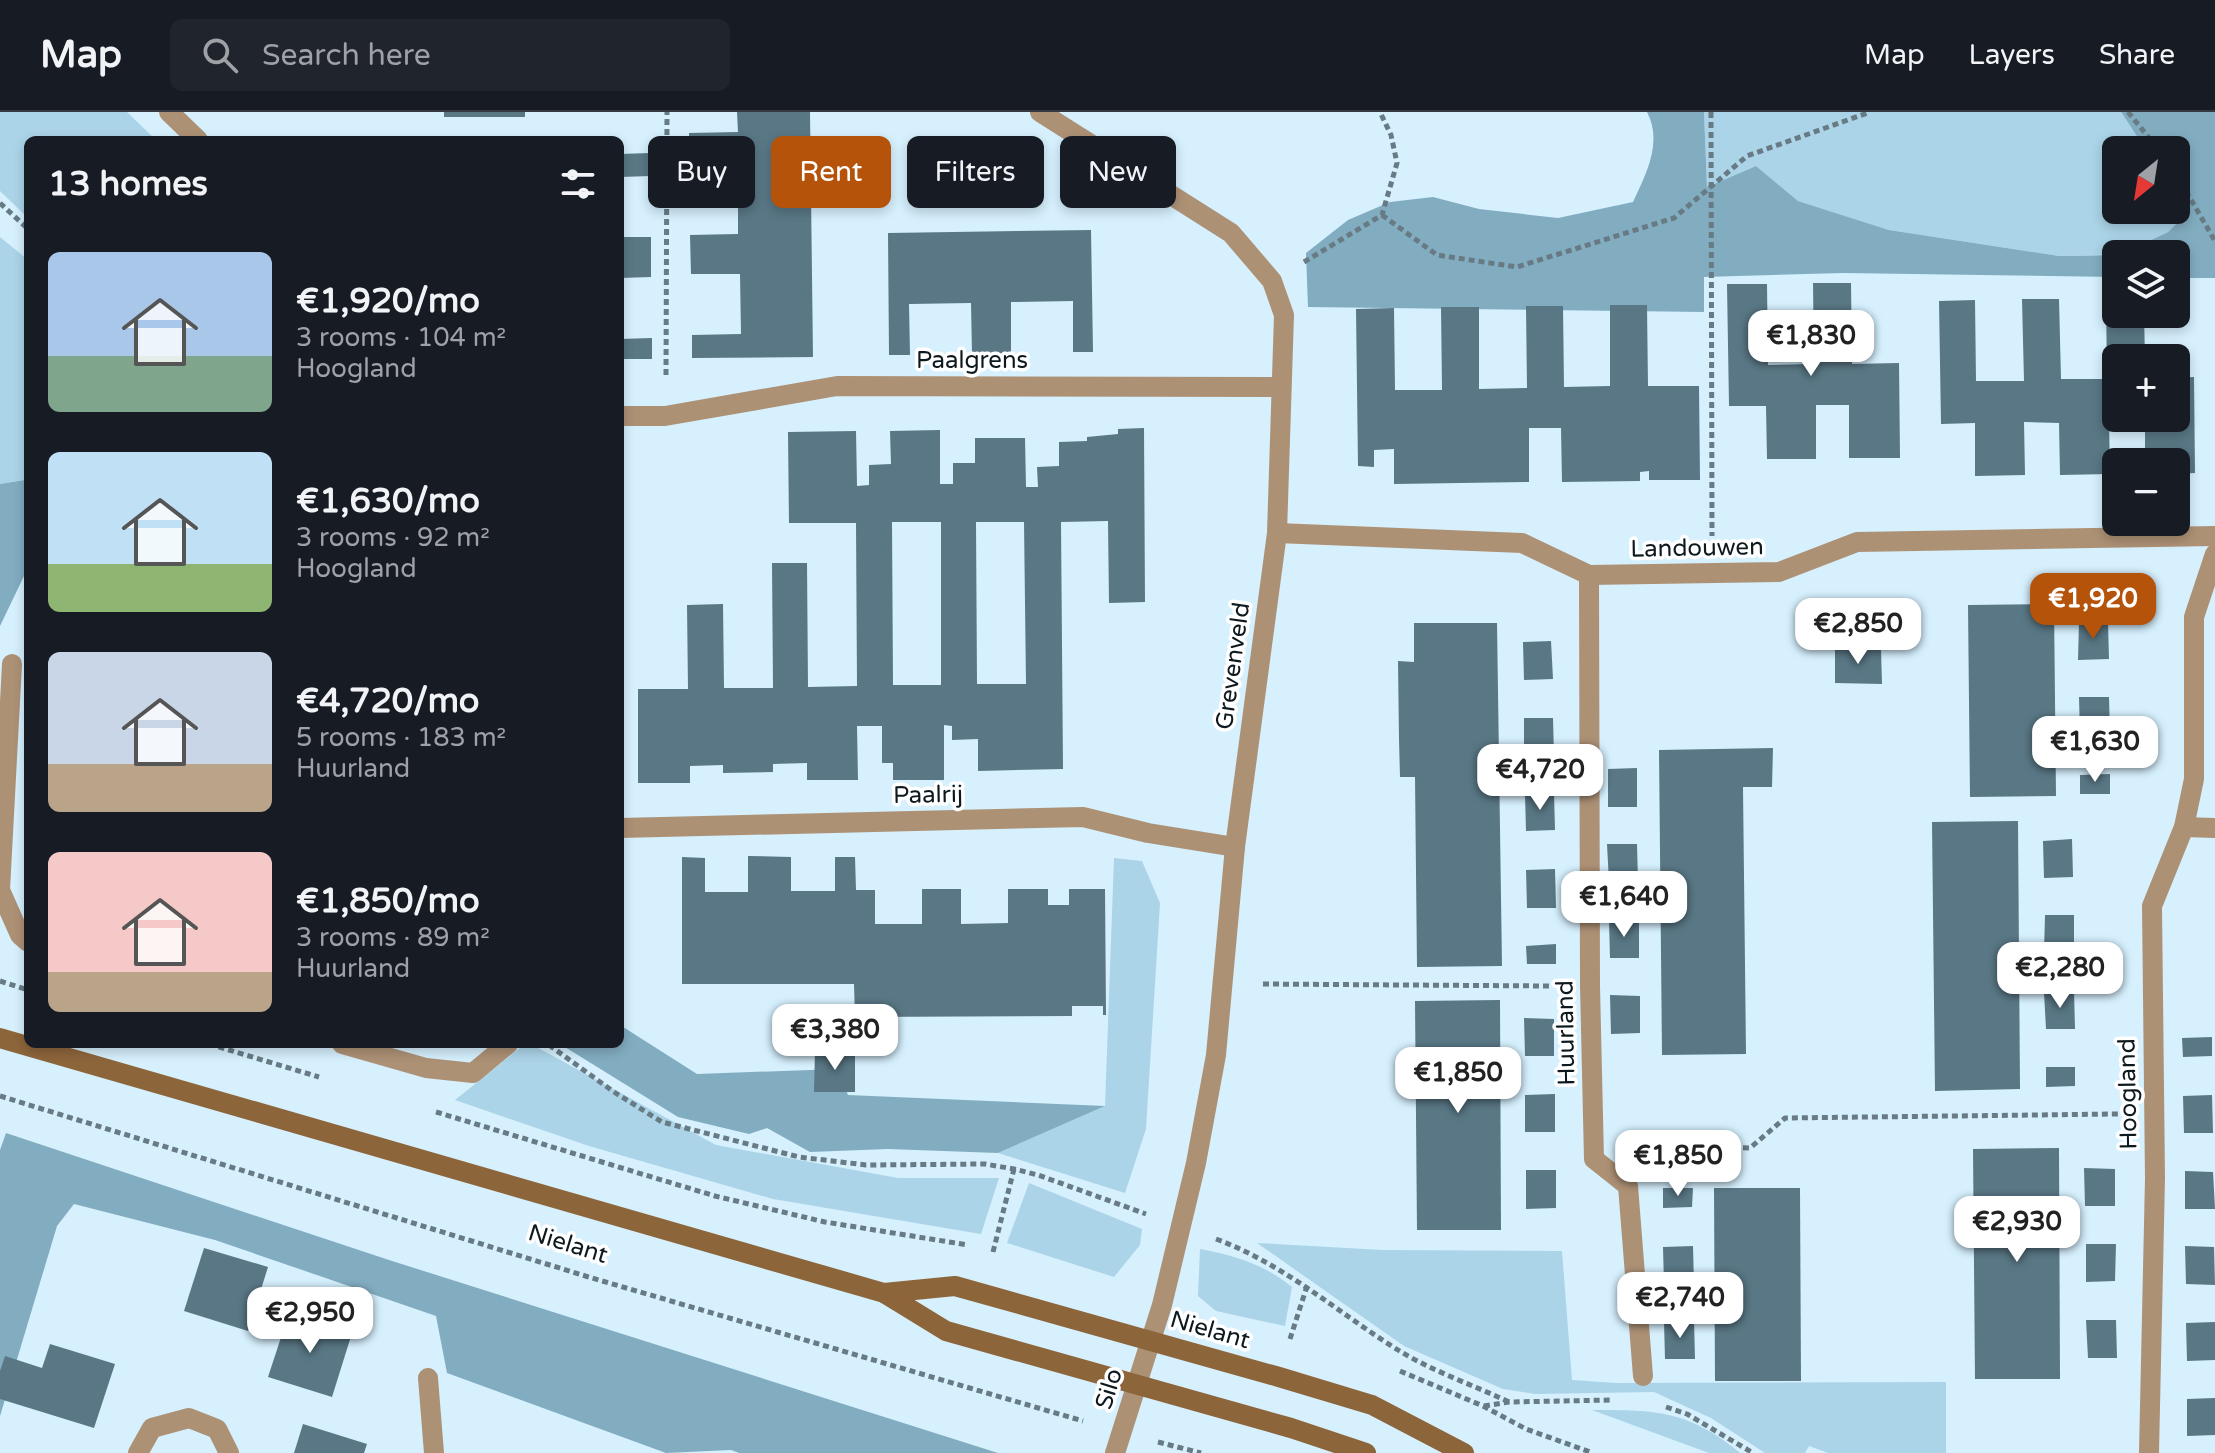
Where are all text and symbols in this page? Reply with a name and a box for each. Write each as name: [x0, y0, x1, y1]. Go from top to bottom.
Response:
search box: [170, 19, 730, 91]
text: Map: [40, 32, 122, 78]
icon: search: [198, 33, 242, 77]
text: Search here: [262, 37, 431, 74]
text: Map: [1864, 38, 1925, 72]
text: Layers: [1969, 38, 2055, 72]
text: Share: [2099, 38, 2175, 72]
chip: Buy: [648, 136, 755, 208]
chip: Rent: [771, 136, 891, 208]
chip: Filters: [907, 136, 1044, 208]
chip: New: [1060, 136, 1176, 208]
north arrow: [2102, 136, 2190, 224]
map controls: [2102, 136, 2190, 536]
icon: filters: [556, 162, 600, 206]
text: 13 homes: [48, 164, 208, 205]
button: layers: [2102, 240, 2190, 328]
text: €1,920/mo: [296, 281, 480, 322]
icon: home: [112, 284, 208, 380]
pin: €1,830: [1746, 310, 1876, 378]
text: €1,830: [1766, 320, 1856, 351]
text: 3 rooms · 104 m²: [296, 322, 506, 353]
button: +: [2102, 344, 2190, 432]
street label: Paalgrens: [916, 346, 1028, 375]
text: Hoogland: [296, 353, 417, 384]
button: −: [2102, 448, 2190, 536]
text: €1,630/mo: [296, 481, 480, 522]
icon: home: [112, 484, 208, 580]
text: 3 rooms · 92 m²: [296, 522, 490, 553]
street label: Landouwen: [1630, 532, 1764, 564]
text: Hoogland: [296, 553, 417, 584]
pin: €1,920: [2028, 573, 2158, 641]
text: €1,920: [2048, 583, 2138, 614]
pin: €2,850: [1793, 598, 1923, 666]
street label: Grevenveld: [1210, 600, 1256, 732]
text: €2,850: [1813, 608, 1903, 639]
text: €4,720/mo: [296, 681, 480, 722]
icon: home: [112, 684, 208, 780]
pin: €1,630: [2030, 716, 2160, 784]
text: 5 rooms · 183 m²: [296, 722, 506, 753]
text: €1,630: [2050, 726, 2140, 757]
pin: €4,720: [1475, 744, 1605, 812]
text: Huurland: [296, 753, 410, 784]
text: €4,720: [1495, 754, 1585, 785]
street label: Paalrij: [893, 780, 963, 810]
pin: €1,640: [1559, 871, 1689, 939]
text: €1,850/mo: [296, 881, 480, 922]
text: €1,640: [1579, 881, 1669, 912]
icon: home: [112, 884, 208, 980]
text: 3 rooms · 89 m²: [296, 922, 490, 953]
pin: €2,280: [1995, 942, 2125, 1010]
text: €2,280: [2015, 952, 2105, 983]
text: Huurland: [296, 953, 410, 984]
street label: Huurland: [1551, 980, 1581, 1086]
pin: €3,380: [770, 1004, 900, 1072]
text: €3,380: [790, 1014, 880, 1045]
street label: Hoogland: [2113, 1038, 2143, 1150]
pin: €1,850: [1393, 1047, 1523, 1115]
text: €1,850: [1413, 1057, 1503, 1088]
pin: €1,850: [1613, 1130, 1743, 1198]
text: €1,850: [1633, 1140, 1723, 1171]
pin: €2,930: [1952, 1196, 2082, 1264]
text: €2,930: [1972, 1206, 2062, 1237]
street label: Nielant: [525, 1218, 611, 1270]
pin: €2,740: [1615, 1272, 1745, 1340]
text: €2,740: [1635, 1282, 1725, 1313]
pin: €2,950: [245, 1287, 375, 1355]
text: €2,950: [265, 1297, 355, 1328]
street label: Nielant: [1167, 1305, 1253, 1355]
street label: Silo: [1089, 1365, 1129, 1413]

